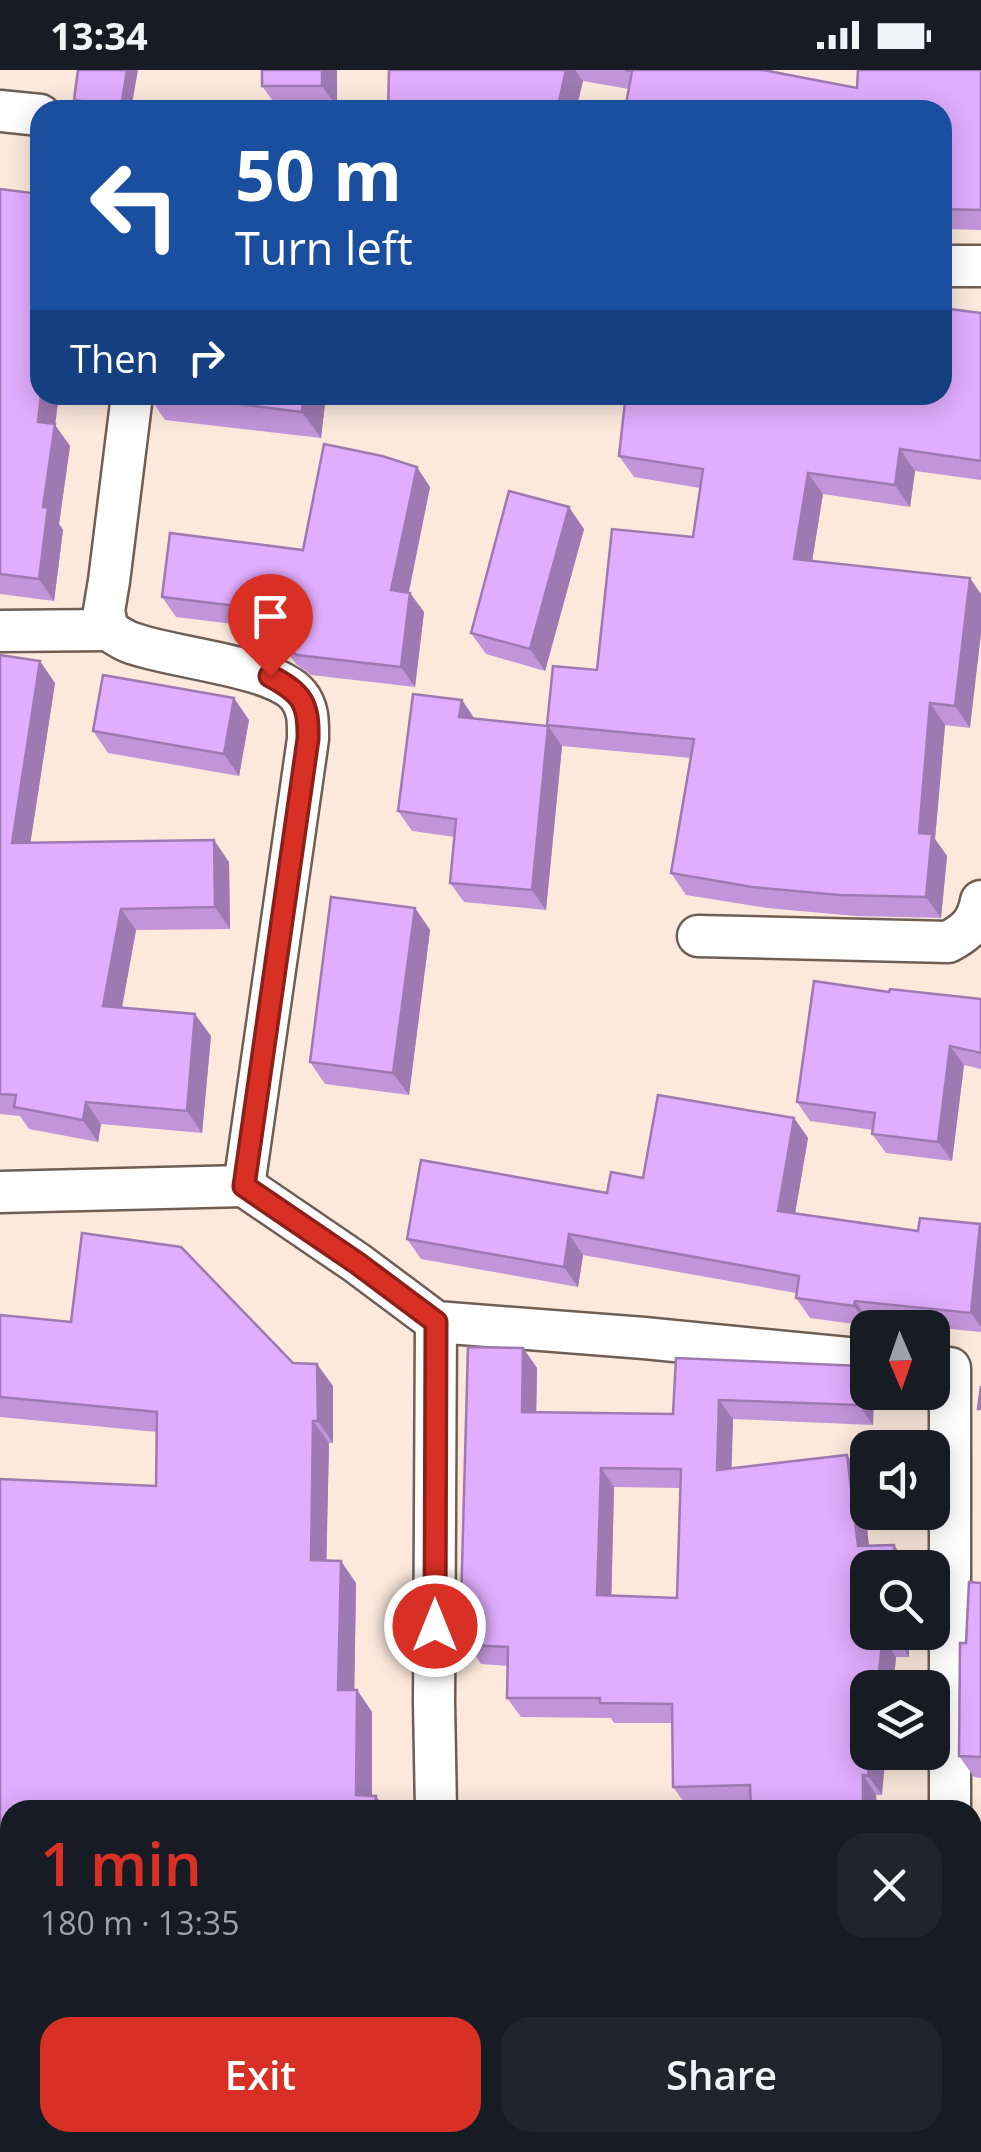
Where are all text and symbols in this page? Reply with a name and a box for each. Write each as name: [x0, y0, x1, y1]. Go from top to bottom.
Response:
text: 13:34: [50, 9, 148, 61]
text: 50 m: [235, 126, 402, 222]
icon: left: [70, 140, 200, 270]
text: Turn left: [235, 217, 413, 278]
icon: right: [179, 330, 234, 385]
text: Then: [70, 332, 159, 384]
pin: [228, 574, 313, 677]
icon: arrive: [243, 589, 298, 644]
north arrow: [850, 1310, 950, 1410]
map controls: [850, 1310, 950, 1770]
button: sound: [850, 1430, 950, 1530]
button: search: [850, 1550, 950, 1650]
position arrow: [383, 1574, 487, 1678]
button: layers: [850, 1670, 950, 1770]
text: 1 min: [40, 1822, 202, 1904]
button: close: [837, 1833, 942, 1938]
text: 180 m · 13:35: [40, 1901, 239, 1944]
button: Exit: [40, 2017, 481, 2132]
button: Share: [501, 2017, 942, 2132]

